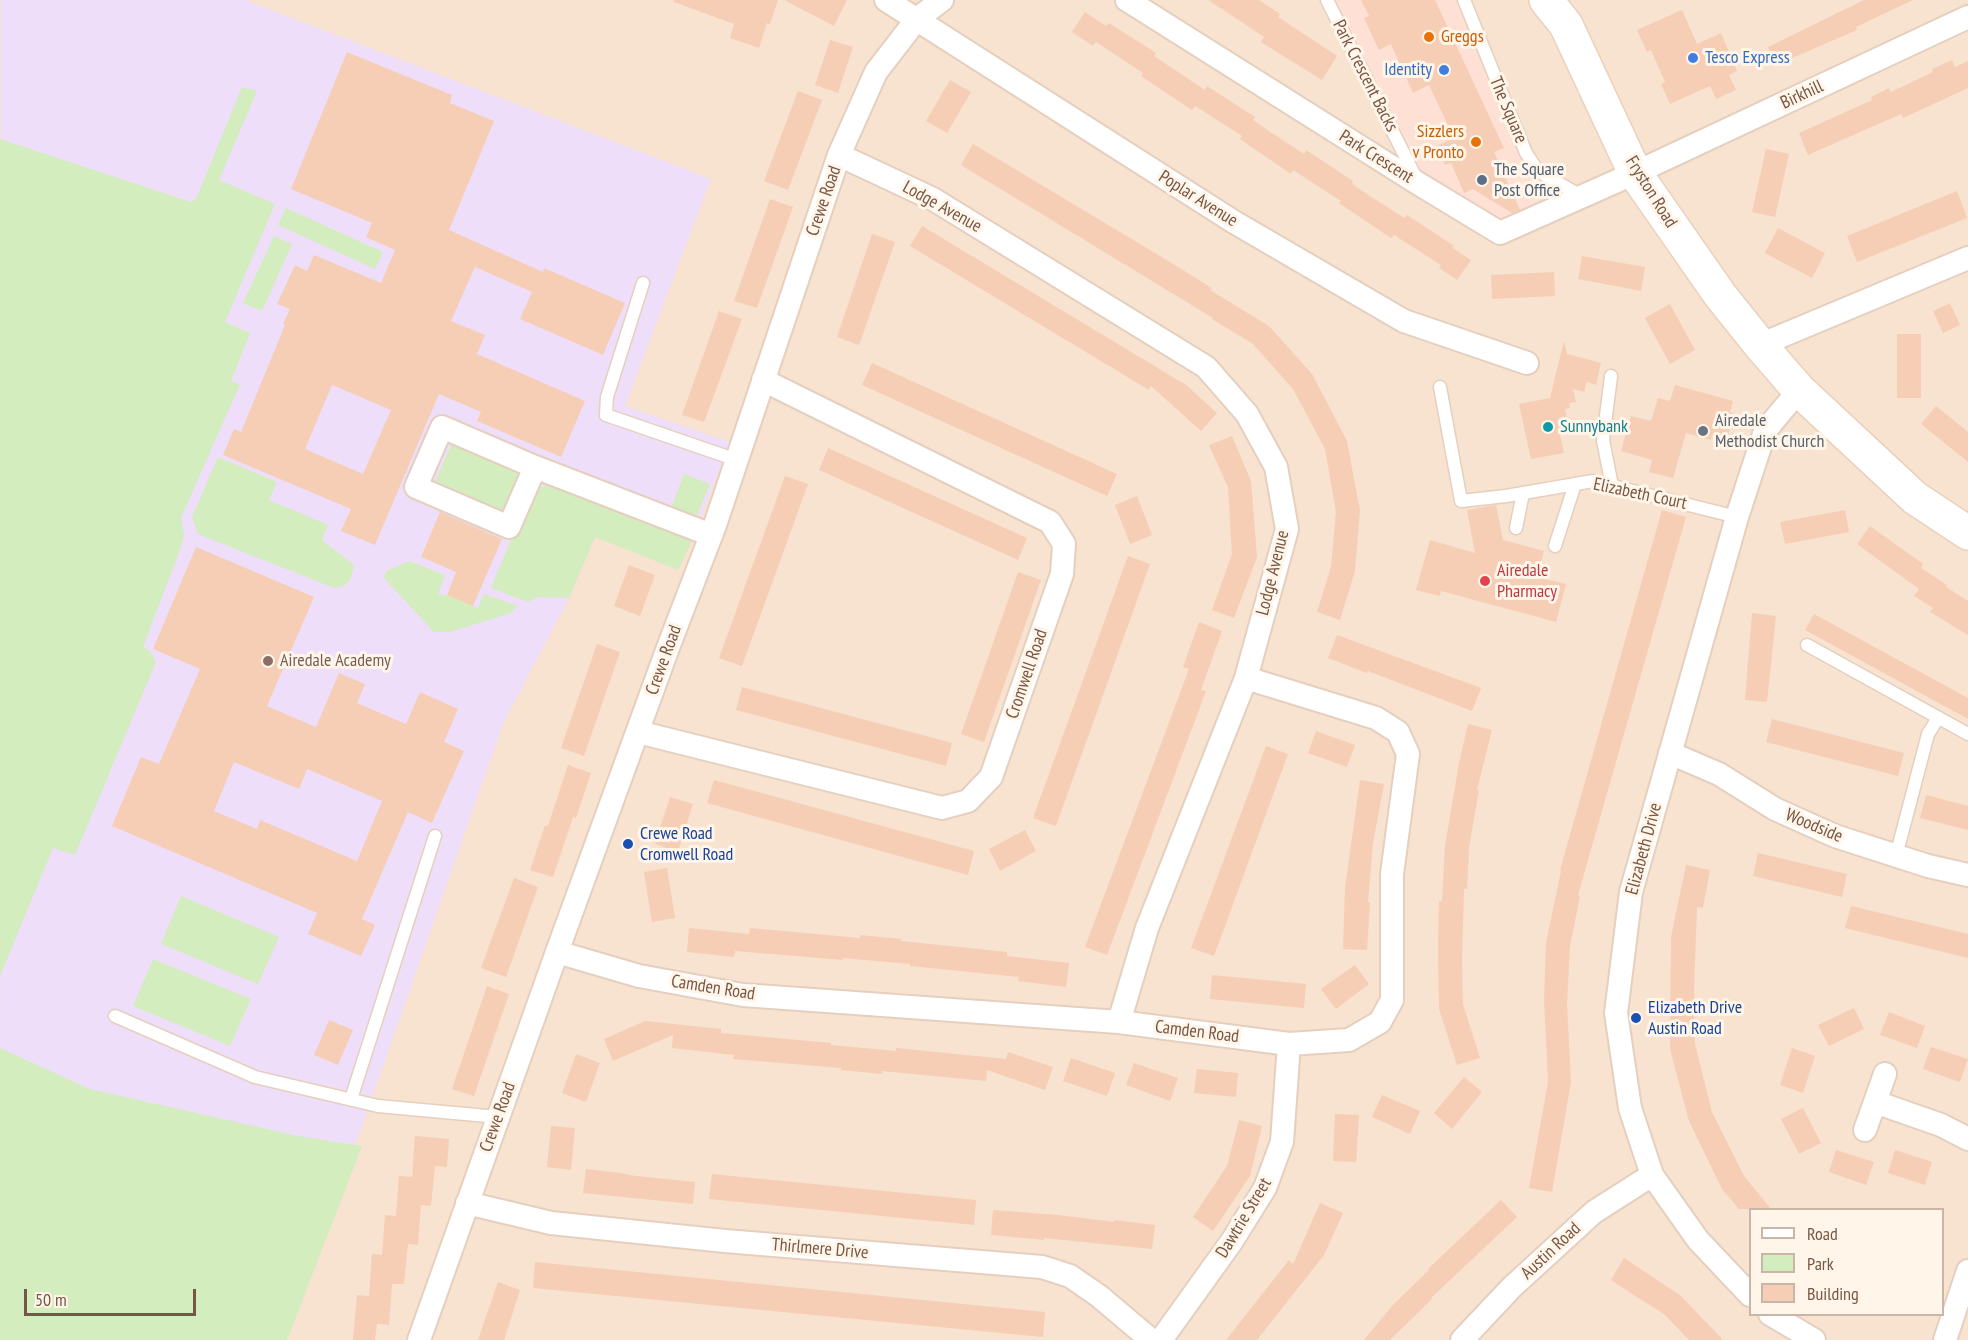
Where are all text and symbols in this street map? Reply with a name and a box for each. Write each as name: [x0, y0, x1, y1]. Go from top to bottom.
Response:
street label: Park Crescent Backs: [1328, 17, 1402, 135]
place label: Greggs: [1441, 26, 1484, 48]
marker: Greggs: [1422, 30, 1436, 44]
place label: Tesco Express: [1705, 47, 1790, 69]
marker: Tesco Express: [1686, 51, 1700, 65]
place label: Identity: [1384, 59, 1432, 81]
marker: Identity: [1437, 63, 1451, 77]
street label: The Square: [1484, 74, 1532, 146]
street label: Birkhill: [1777, 76, 1827, 114]
place label: Sizzlers v Pronto: [1412, 121, 1464, 164]
street label: Park Crescent: [1335, 126, 1417, 188]
marker: Sizzlers v Pronto: [1469, 135, 1483, 149]
street label: Fryston Road: [1621, 152, 1681, 232]
place label: The Square Post Office: [1494, 159, 1564, 201]
street label: Crewe Road: [802, 163, 846, 239]
street label: Poplar Avenue: [1155, 166, 1241, 232]
marker: The Square Post Office: [1475, 173, 1489, 187]
street label: Lodge Avenue: [899, 177, 985, 237]
place label: Airedale Methodist Church: [1715, 410, 1824, 452]
place label: Sunnybank: [1560, 416, 1628, 438]
marker: Sunnybank: [1541, 420, 1555, 434]
marker: Airedale Methodist Church: [1696, 424, 1710, 438]
street label: Elizabeth Court: [1591, 474, 1689, 514]
street label: Lodge Avenue: [1252, 528, 1294, 618]
place label: Airedale Pharmacy: [1497, 560, 1557, 602]
marker: Airedale Pharmacy: [1478, 574, 1492, 588]
street label: Crewe Road: [641, 622, 687, 698]
street label: Cromwell Road: [1002, 626, 1052, 722]
place label: Airedale Academy: [280, 650, 391, 672]
marker: Airedale Academy: [261, 654, 275, 668]
street label: Elizabeth Drive: [1621, 801, 1667, 897]
street label: Woodside: [1782, 804, 1846, 848]
place label: Crewe Road Cromwell Road: [640, 823, 733, 866]
marker: Crewe Road Cromwell Road: [621, 837, 635, 851]
street label: Camden Road: [670, 971, 756, 1005]
place label: Elizabeth Drive Austin Road: [1648, 997, 1742, 1040]
marker: Elizabeth Drive Austin Road: [1629, 1011, 1643, 1025]
street label: Camden Road: [1154, 1016, 1240, 1048]
street label: Crewe Road: [475, 1079, 521, 1155]
street label: Dawtrie Street: [1212, 1174, 1276, 1262]
legend: [1749, 1208, 1944, 1316]
street label: Austin Road: [1517, 1218, 1585, 1284]
text: Road: [1807, 1222, 1838, 1245]
street label: Thirlmere Drive: [771, 1234, 869, 1264]
text: Park: [1807, 1252, 1834, 1275]
scale bar: [27, 1277, 200, 1315]
text: Building: [1807, 1282, 1859, 1305]
text: 50 m: [35, 1288, 67, 1311]

